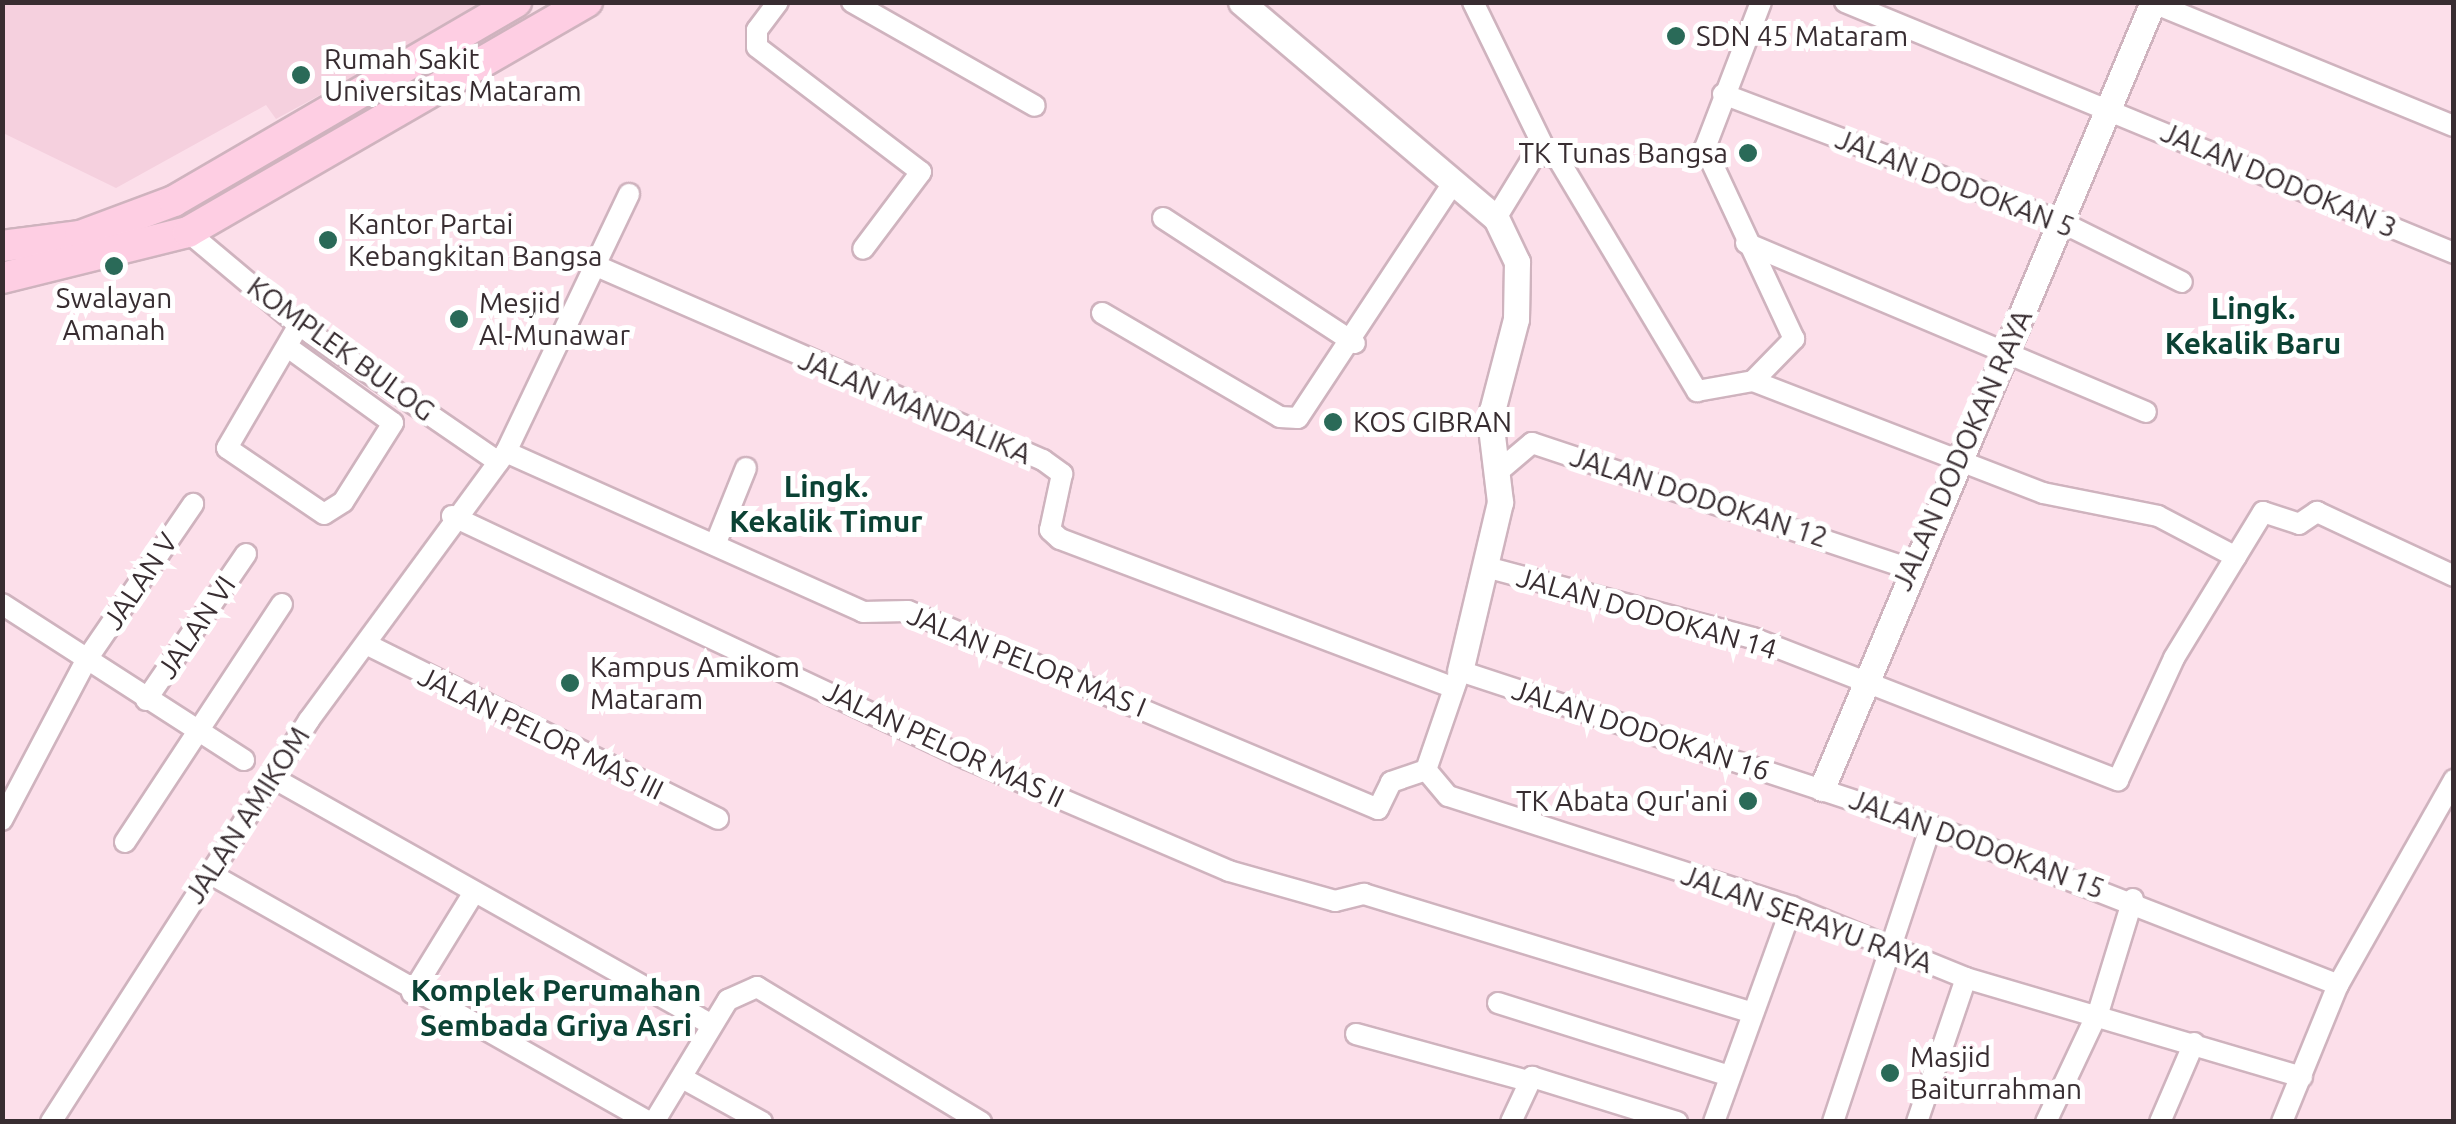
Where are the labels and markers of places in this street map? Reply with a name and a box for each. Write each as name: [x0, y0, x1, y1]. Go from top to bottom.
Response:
place label: SDN 45 Mataram: [1696, 19, 1908, 53]
marker: SDN 45 Mataram: [1665, 25, 1687, 47]
place label: Rumah Sakit Universitas Mataram: [324, 42, 582, 108]
marker: Rumah Sakit Universitas Mataram: [288, 62, 314, 88]
place label: TK Tunas Bangsa: [1518, 136, 1728, 170]
marker: TK Tunas Bangsa: [1737, 142, 1759, 164]
place label: Kantor Partai Kebangkitan Bangsa: [348, 207, 602, 273]
marker: Kantor Partai Kebangkitan Bangsa: [317, 229, 339, 251]
marker: Swalayan Amanah: [103, 255, 125, 277]
place label: Swalayan Amanah: [56, 281, 172, 347]
place label: Mesjid Al-Munawar: [479, 286, 630, 352]
marker: Mesjid Al-Munawar: [448, 308, 470, 330]
place label: KOS GIBRAN: [1353, 405, 1512, 439]
marker: KOS GIBRAN: [1322, 411, 1344, 433]
place label: Kampus Amikom Mataram: [590, 650, 800, 716]
marker: Kampus Amikom Mataram: [559, 672, 581, 694]
place label: TK Abata Qur'ani: [1516, 784, 1728, 818]
marker: TK Abata Qur'ani: [1737, 790, 1759, 812]
place label: Masjid Baiturrahman: [1910, 1040, 2082, 1106]
marker: Masjid Baiturrahman: [1879, 1062, 1901, 1084]

